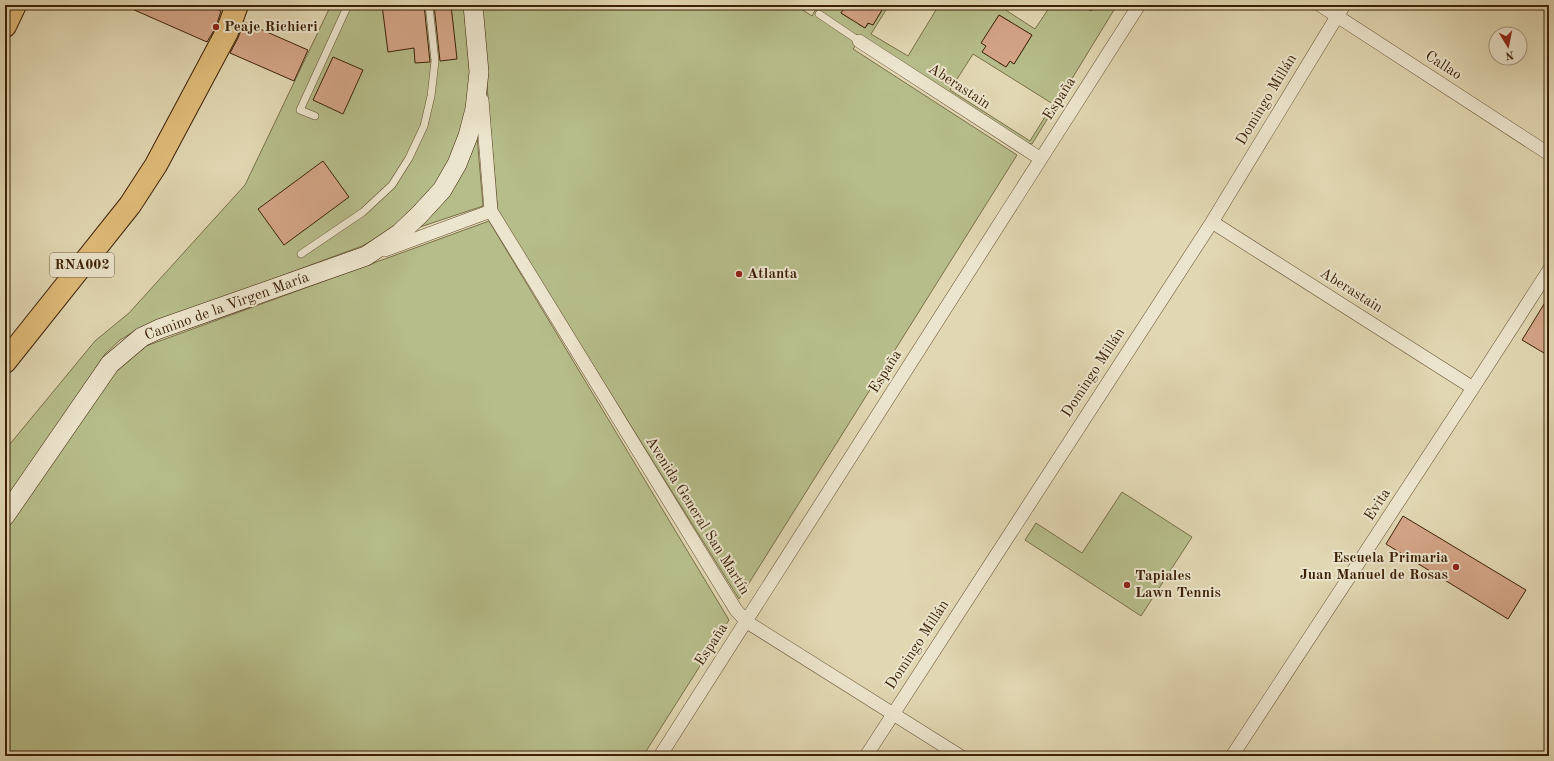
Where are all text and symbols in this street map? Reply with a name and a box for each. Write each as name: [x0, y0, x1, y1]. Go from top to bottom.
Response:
place label: Peaje Richieri: [224, 20, 318, 35]
marker: Peaje Richieri: [211, 22, 221, 32]
north arrow: [1488, 26, 1528, 66]
text: N: [1504, 48, 1515, 61]
street label: Callao: [1422, 49, 1464, 83]
street label: Domingo Millán: [1234, 52, 1300, 148]
street label: Aberastain: [925, 61, 993, 113]
street label: España: [1041, 74, 1079, 123]
road number: RNA002: [50, 253, 114, 277]
street label: Aberastain: [1317, 266, 1385, 316]
place label: Atlanta: [747, 267, 798, 282]
marker: Atlanta: [734, 269, 744, 279]
street label: Camino de la Virgen María: [143, 270, 312, 344]
street label: Domingo Millán: [1060, 326, 1128, 420]
street label: España: [867, 347, 905, 396]
street label: Avenida General San Martín: [642, 434, 752, 598]
street label: Evita: [1362, 486, 1394, 524]
place label: Escuela Primaria Juan Manuel de Rosas: [1300, 551, 1448, 583]
marker: Escuela Primaria Juan Manuel de Rosas: [1451, 562, 1461, 572]
place label: Tapiales Lawn Tennis: [1135, 569, 1221, 601]
marker: Tapiales Lawn Tennis: [1122, 580, 1132, 590]
street label: Domingo Millán: [884, 598, 952, 692]
street label: España: [693, 620, 732, 669]

